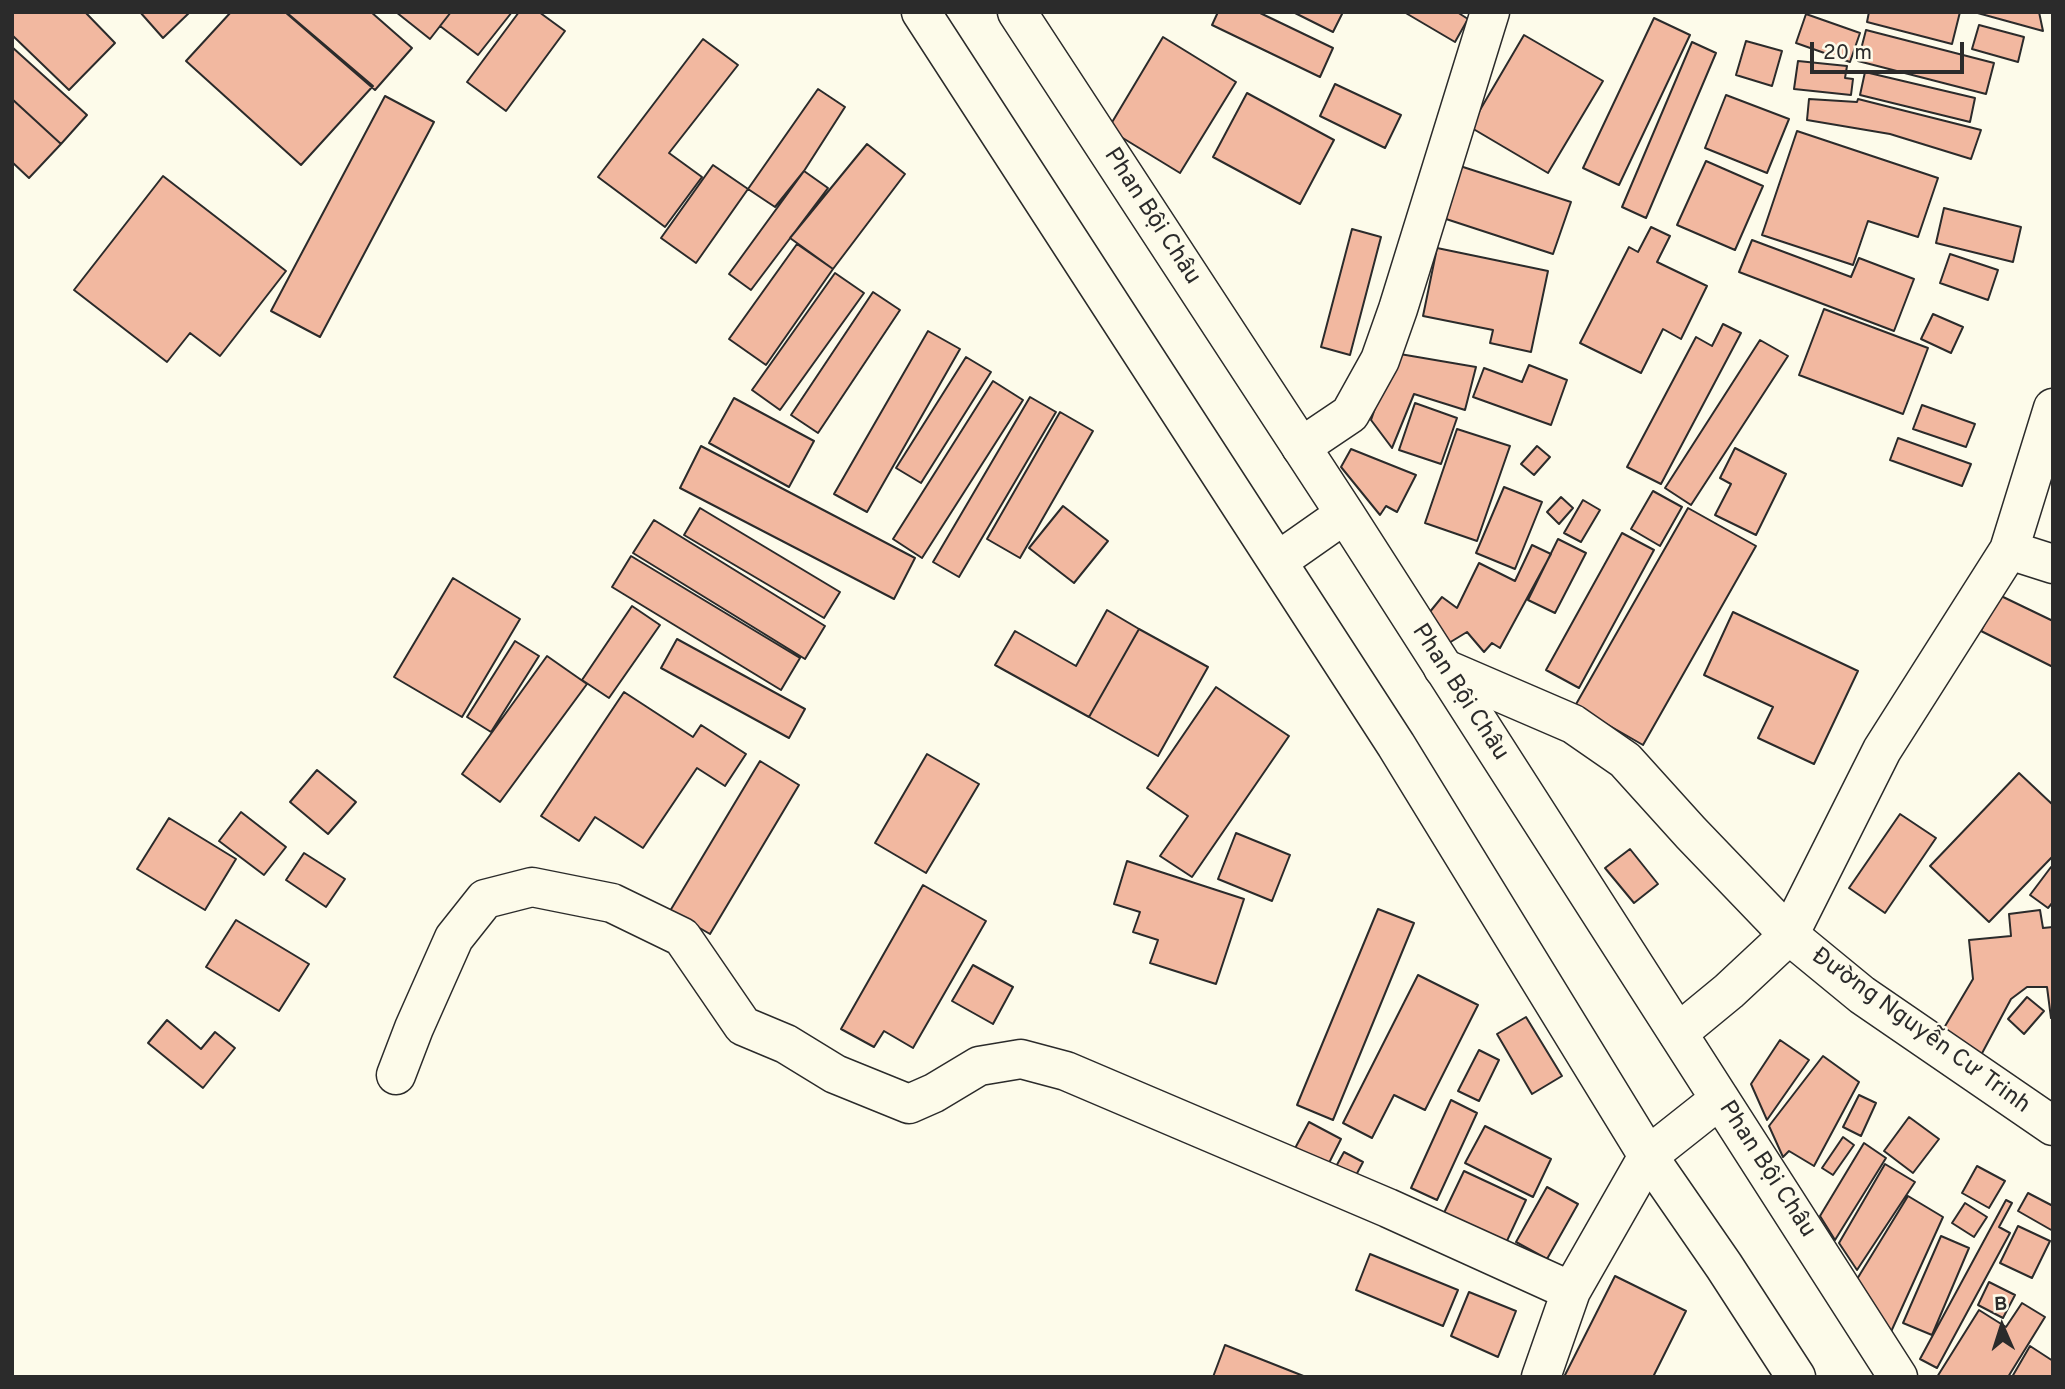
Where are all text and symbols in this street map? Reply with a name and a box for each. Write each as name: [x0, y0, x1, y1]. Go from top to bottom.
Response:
scale bar: [1813, 28, 1967, 72]
text: 20 m: [1823, 40, 1872, 67]
street label: Phan Bội Châu: [1096, 143, 1206, 291]
street label: Phan Bội Châu: [1404, 619, 1514, 767]
street label: Đường Nguyễn Cư Trinh: [1805, 943, 2035, 1121]
street label: Phan Bội Châu: [1711, 1096, 1821, 1244]
north arrow: [1967, 1291, 2037, 1361]
text: B: [1994, 1293, 2008, 1317]

